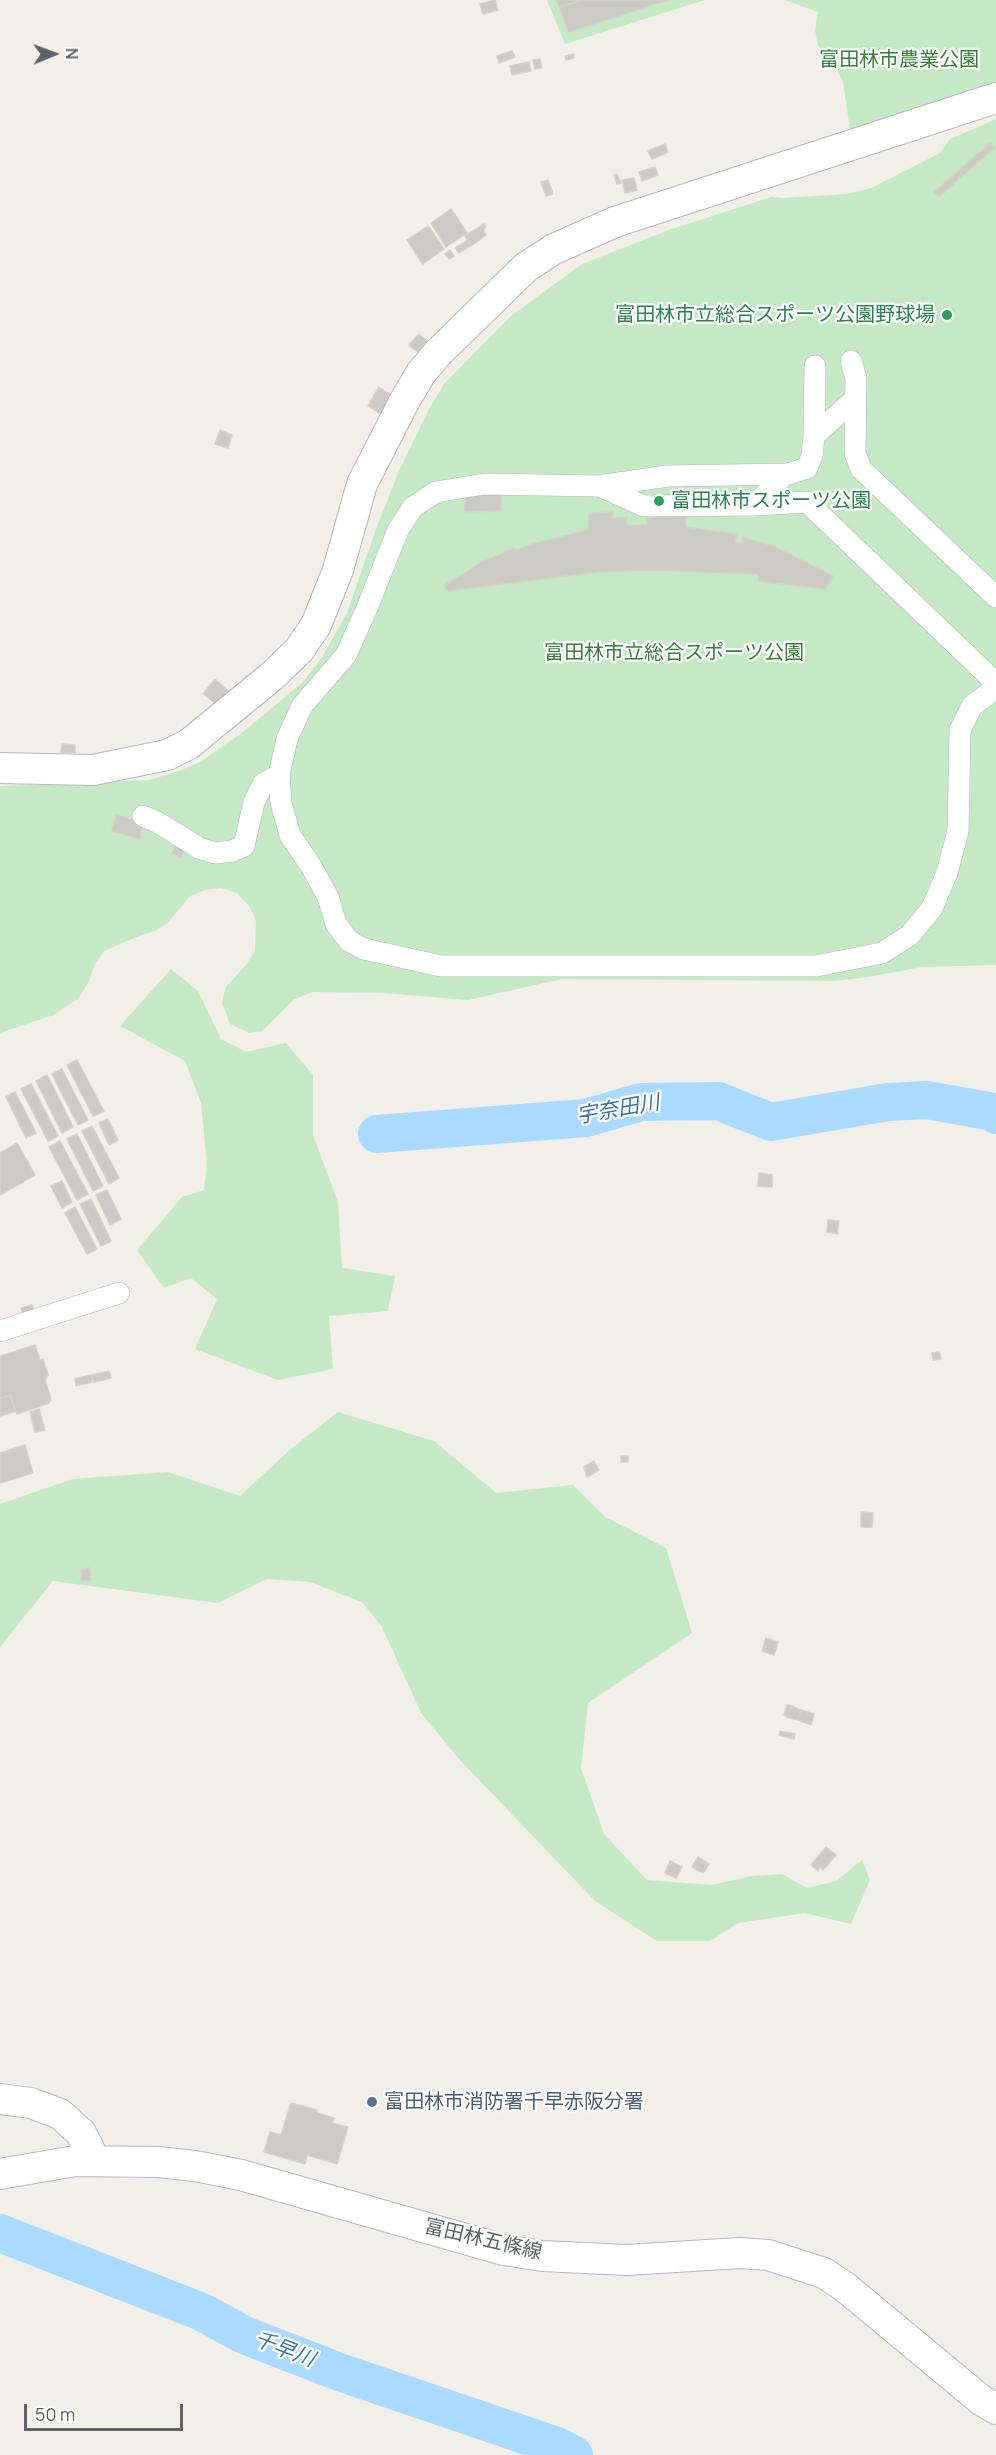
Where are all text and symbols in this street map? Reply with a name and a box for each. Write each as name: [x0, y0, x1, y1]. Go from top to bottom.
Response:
north arrow: [24, 24, 84, 84]
text: N: [61, 48, 83, 60]
park label: 富田林市農業公園: [819, 48, 979, 72]
place label: 富田林市立総合スポーツ公園野球場: [615, 303, 935, 327]
marker: 富田林市立総合スポーツ公園野球場: [940, 308, 954, 322]
place label: 富田林市スポーツ公園: [671, 489, 871, 513]
marker: 富田林市スポーツ公園: [652, 494, 666, 508]
park label: 富田林市立総合スポーツ公園: [544, 641, 804, 665]
water label: 宇奈田川: [574, 1090, 662, 1130]
place label: 富田林市消防署千早赤阪分署: [384, 2090, 644, 2114]
marker: 富田林市消防署千早赤阪分署: [365, 2095, 379, 2109]
street label: 富田林五條線: [422, 2215, 544, 2265]
water label: 千早川: [250, 2327, 318, 2373]
scale bar: [27, 2392, 186, 2430]
text: 50 m: [35, 2402, 75, 2426]

